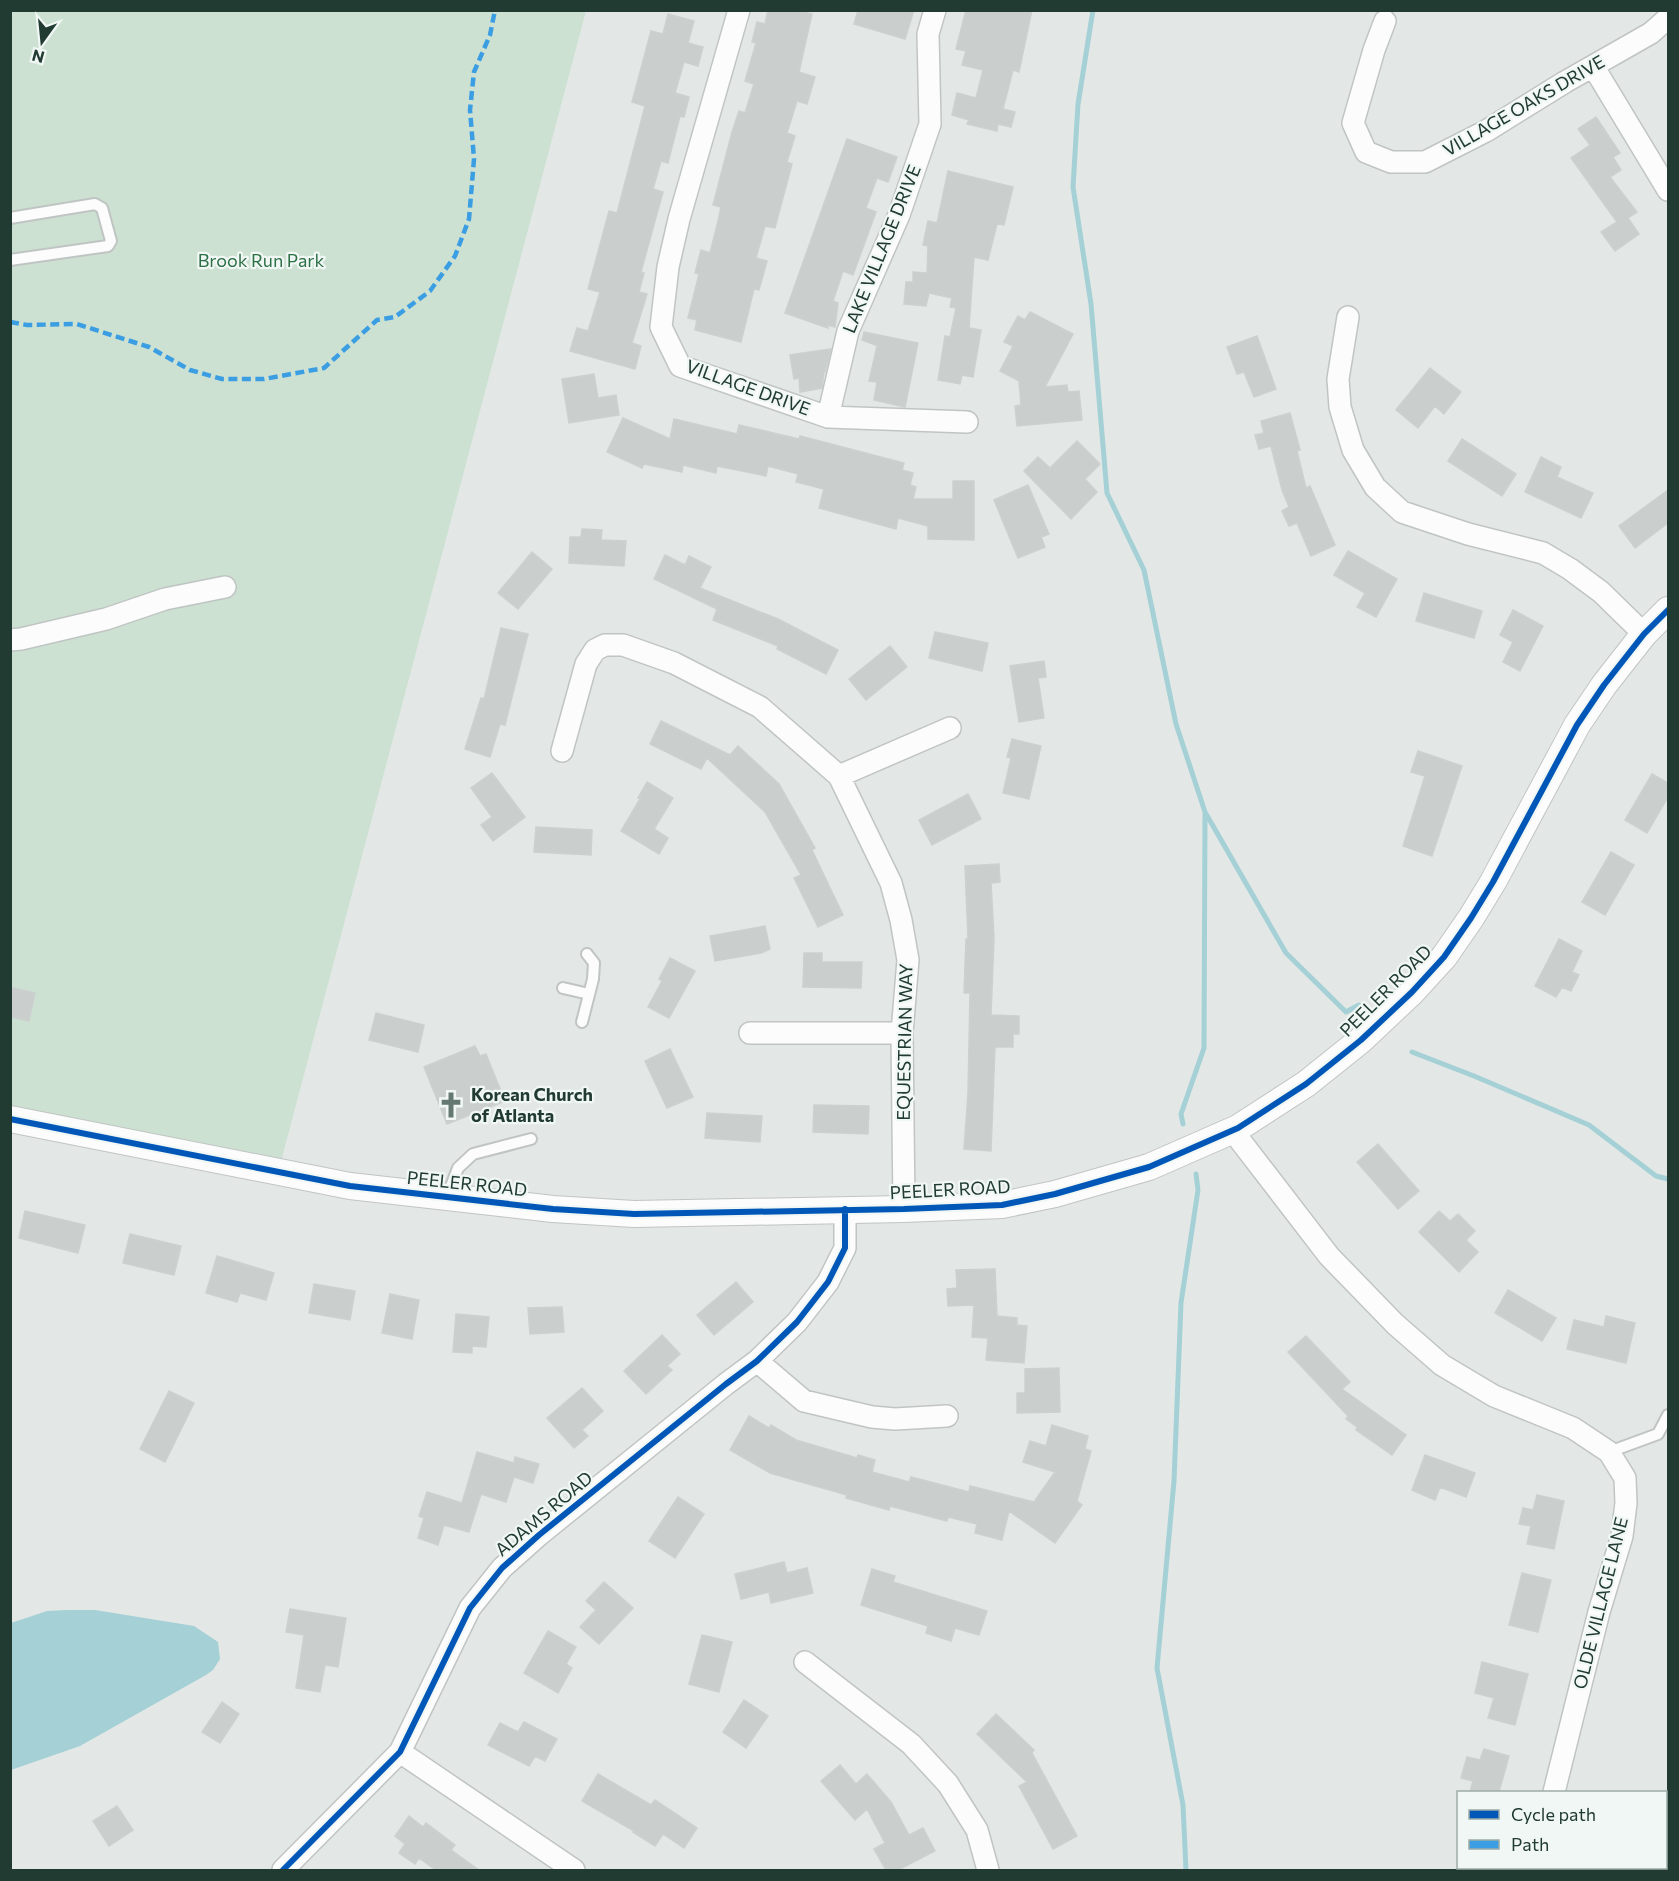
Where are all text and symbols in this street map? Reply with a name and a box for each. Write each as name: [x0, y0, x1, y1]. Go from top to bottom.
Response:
north arrow: [12, 12, 72, 72]
text: N: [30, 46, 46, 68]
street label: VILLAGE OAKS DRIVE: [1439, 50, 1608, 160]
street label: LAKE VILLAGE DRIVE: [837, 161, 925, 336]
park label: Brook Run Park: [198, 249, 325, 271]
street label: VILLAGE DRIVE: [683, 354, 813, 420]
street label: PEELER ROAD: [1335, 940, 1436, 1041]
street label: EQUESTRIAN WAY: [892, 963, 916, 1121]
place label: Korean Church of Atlanta: [471, 1083, 593, 1126]
church icon: Korean Church of Atlanta: [436, 1090, 466, 1120]
street label: PEELER ROAD: [406, 1166, 528, 1200]
street label: PEELER ROAD: [889, 1175, 1011, 1203]
street label: ADAMS ROAD: [490, 1466, 597, 1560]
street label: OLDE VILLAGE LANE: [1568, 1514, 1632, 1691]
legend: [1457, 1791, 1667, 1869]
text: Cycle path: [1511, 1803, 1596, 1825]
text: Path: [1511, 1833, 1549, 1855]

